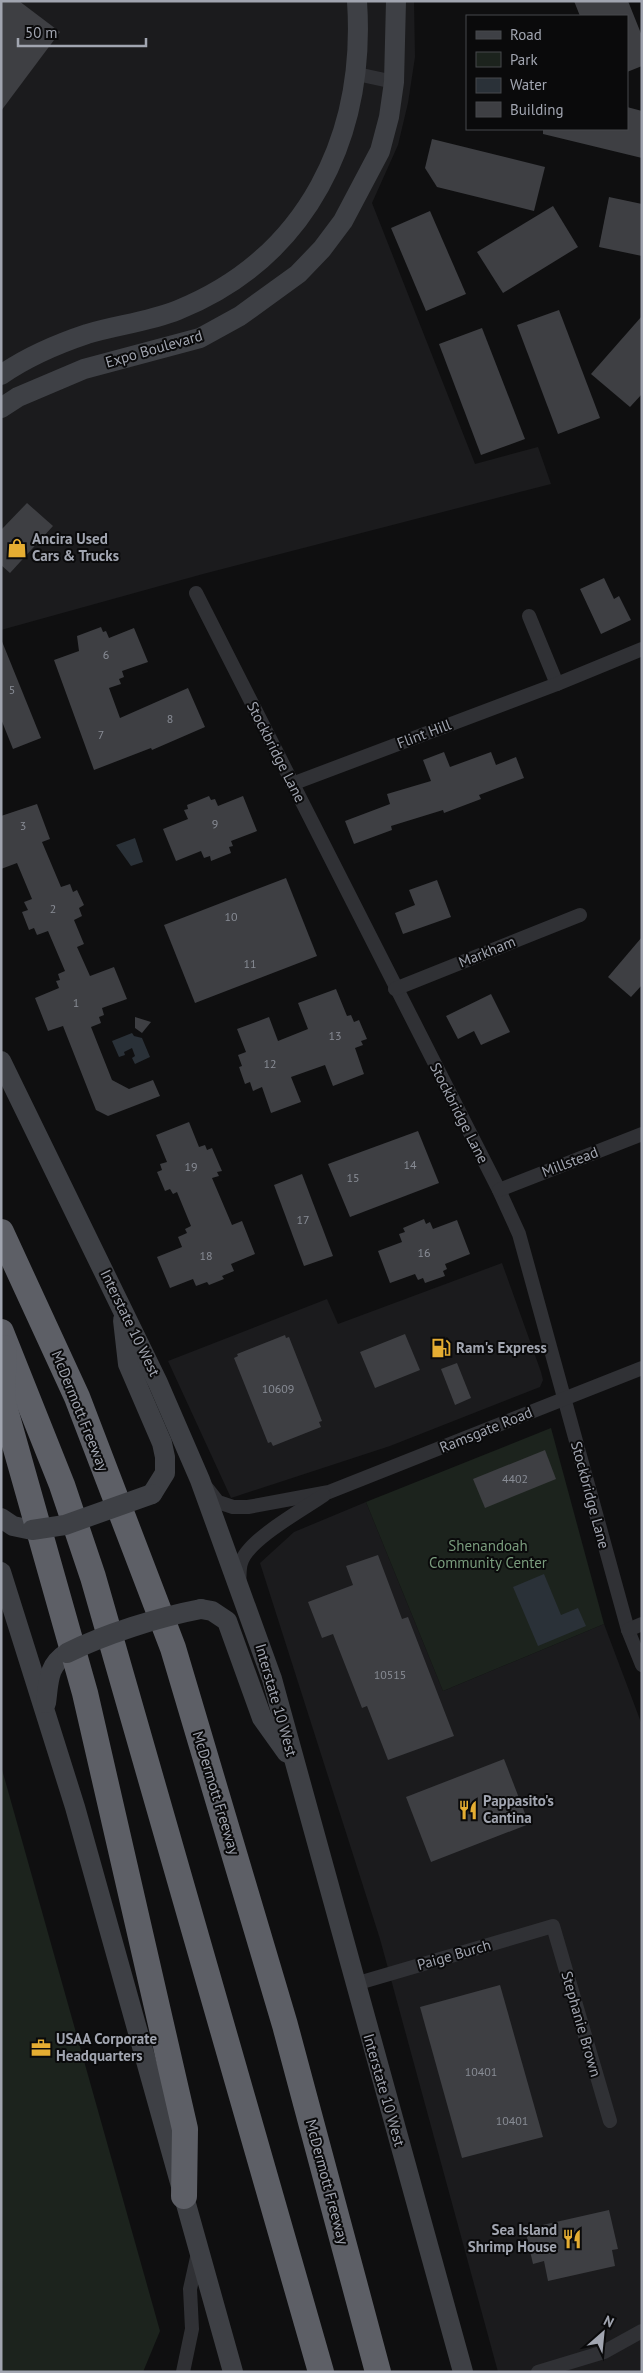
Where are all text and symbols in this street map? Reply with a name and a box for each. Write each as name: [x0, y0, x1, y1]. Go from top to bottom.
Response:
scale bar: [18, 15, 145, 47]
legend: [466, 15, 628, 130]
text: 50 m: [25, 23, 58, 42]
text: Road: [510, 25, 542, 44]
text: Park: [510, 50, 538, 69]
text: Water: [510, 75, 547, 94]
text: Building: [510, 100, 564, 119]
street label: Expo Boulevard: [103, 326, 205, 371]
place label: Ancira Used Cars & Trucks: [32, 529, 119, 565]
shop icon: Ancira Used Cars & Trucks: [6, 537, 28, 559]
house number: 6: [103, 647, 109, 662]
house number: 5: [9, 682, 15, 697]
street label: Stockbridge Lane: [243, 698, 310, 805]
house number: 8: [167, 711, 173, 726]
street label: Flint Hill: [394, 714, 454, 752]
house number: 7: [98, 727, 104, 742]
house number: 9: [212, 816, 218, 831]
house number: 3: [20, 818, 26, 833]
house number: 2: [50, 901, 56, 916]
house number: 10: [224, 909, 238, 924]
street label: Markham: [456, 932, 518, 971]
house number: 11: [243, 956, 257, 971]
house number: 1: [73, 995, 79, 1010]
house number: 13: [328, 1028, 342, 1043]
house number: 12: [263, 1056, 277, 1071]
street label: Stockbridge Lane: [426, 1059, 493, 1166]
street label: Millstead: [539, 1142, 601, 1181]
house number: 14: [403, 1157, 417, 1172]
house number: 19: [184, 1159, 198, 1174]
house number: 15: [346, 1170, 360, 1185]
house number: 17: [296, 1212, 310, 1227]
house number: 16: [417, 1245, 431, 1260]
house number: 18: [199, 1248, 213, 1263]
street label: Interstate 10 West: [96, 1266, 165, 1379]
fuel station icon: Ram's Express: [430, 1337, 452, 1359]
place label: Ram's Express: [456, 1338, 547, 1357]
street label: McDermott Freeway: [48, 1348, 113, 1474]
house number: 10609: [262, 1381, 294, 1396]
street label: Ramsgate Road: [437, 1402, 535, 1457]
street label: Stockbridge Lane: [567, 1439, 614, 1551]
house number: 4402: [502, 1471, 528, 1486]
park label: Shenandoah Community Center: [429, 1536, 547, 1572]
street label: Interstate 10 West: [251, 1641, 302, 1758]
house number: 10515: [374, 1667, 406, 1682]
street label: McDermott Freeway: [189, 1728, 244, 1857]
place label: Pappasito's Cantina: [483, 1791, 554, 1827]
restaurant icon: Pappasito's Cantina: [457, 1799, 479, 1821]
street label: Paige Burch: [415, 1935, 493, 1974]
street label: Stephanie Brown: [557, 1969, 606, 2079]
place label: USAA Corporate Headquarters: [56, 2029, 157, 2065]
street label: Interstate 10 West: [359, 2031, 410, 2148]
office icon: USAA Corporate Headquarters: [30, 2037, 52, 2059]
house number: 10401: [465, 2064, 497, 2079]
house number: 10401: [496, 2113, 528, 2128]
street label: McDermott Freeway: [302, 2117, 353, 2247]
place label: Sea Island Shrimp House: [468, 2220, 557, 2256]
restaurant icon: Sea Island Shrimp House: [561, 2228, 583, 2250]
north arrow: [578, 2308, 628, 2358]
text: N: [601, 2311, 617, 2332]

